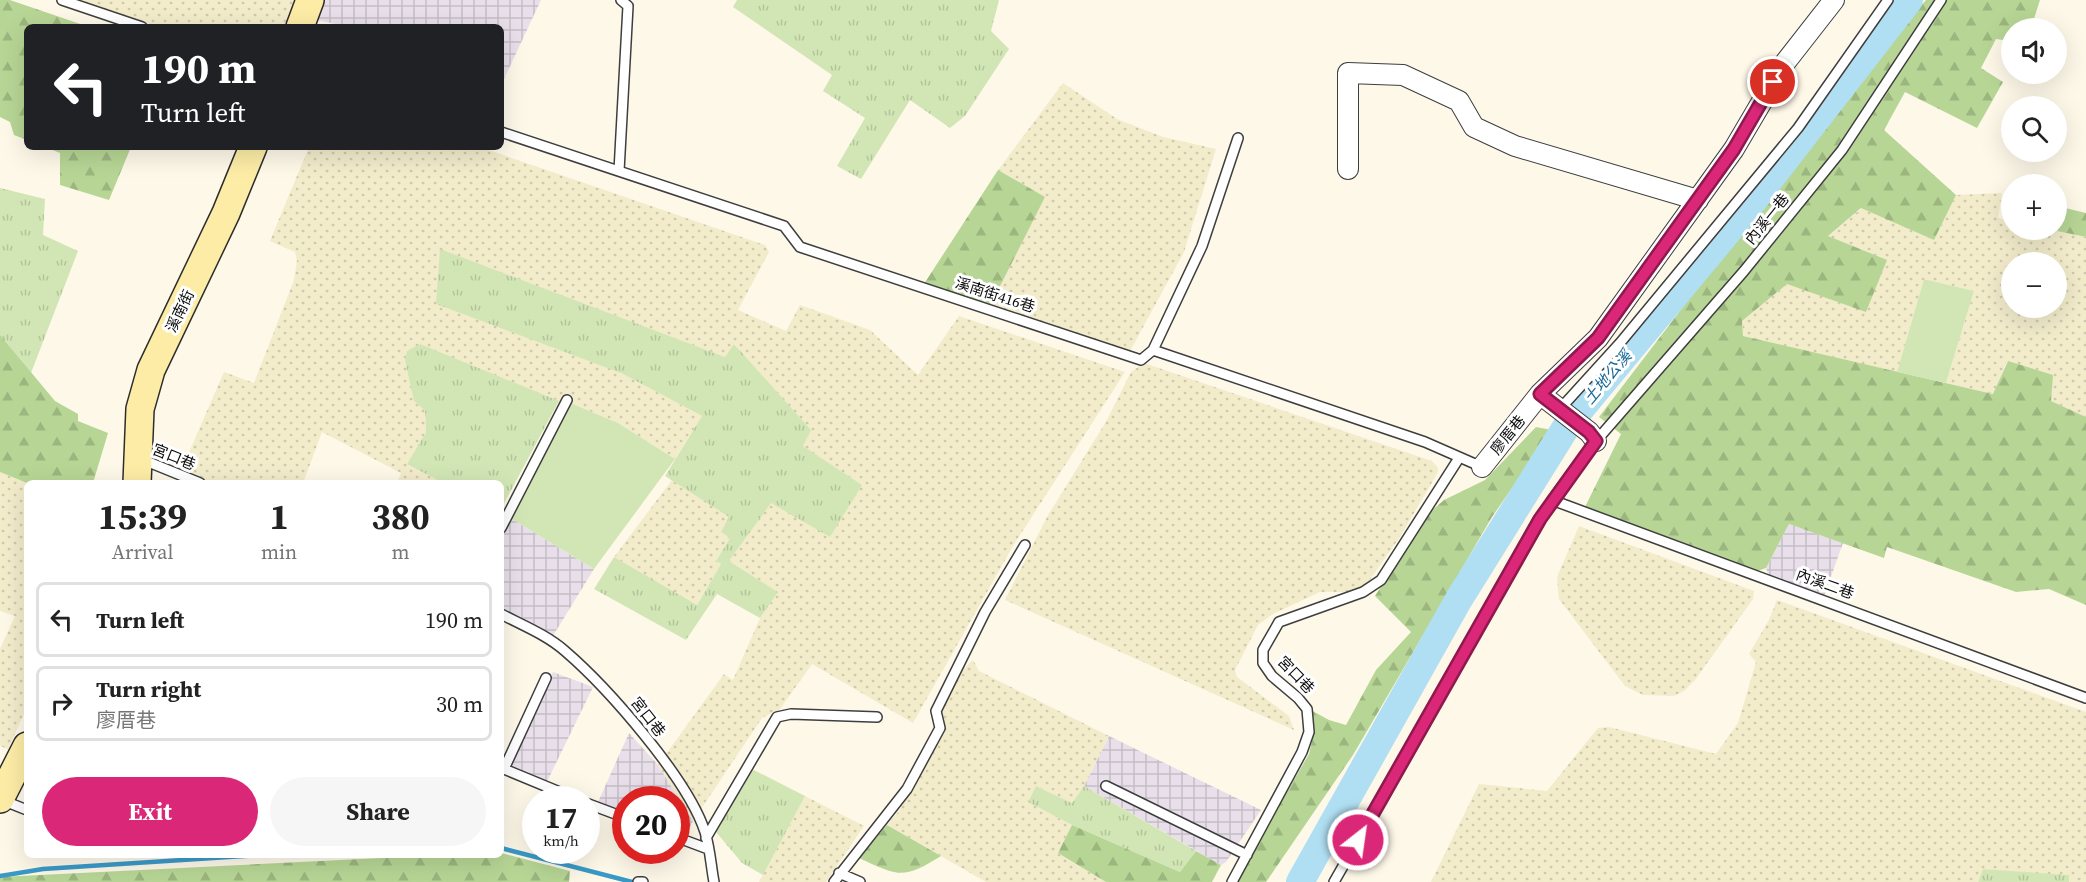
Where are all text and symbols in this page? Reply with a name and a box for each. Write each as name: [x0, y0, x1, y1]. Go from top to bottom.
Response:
map controls: [2001, 18, 2067, 318]
button: sound: [2001, 18, 2067, 84]
text: 190 m: [141, 39, 256, 97]
icon: left: [42, 48, 120, 126]
pin: [1747, 56, 1798, 107]
icon: arrive: [1756, 65, 1789, 98]
text: Turn left: [141, 94, 245, 131]
button: search: [2001, 96, 2067, 162]
button: +: [2001, 174, 2067, 240]
street label: 內溪一巷: [1740, 189, 1794, 249]
button: −: [2001, 252, 2067, 318]
street label: 溪南街416巷: [953, 272, 1038, 317]
street label: 溪南街: [160, 286, 199, 336]
water label: 土地公溪: [1578, 344, 1637, 409]
street label: 廖厝巷: [1485, 411, 1530, 459]
street label: 宮口巷: [149, 438, 199, 475]
text: 15:39: [98, 492, 187, 541]
text: 1: [269, 492, 289, 541]
text: 380: [371, 492, 430, 541]
text: Arrival: [112, 538, 173, 566]
text: min: [261, 538, 297, 566]
text: m: [392, 538, 410, 566]
street label: 內溪二巷: [1793, 563, 1857, 604]
icon: left: [45, 603, 78, 636]
text: Turn left: [96, 605, 184, 635]
text: 190 m: [425, 605, 483, 635]
street label: 宮口巷: [1273, 651, 1320, 698]
text: Turn right: [96, 674, 201, 704]
icon: right: [45, 687, 78, 720]
text: 30 m: [436, 689, 483, 719]
street label: 宮口巷: [626, 692, 671, 741]
text: 廖厝巷: [96, 706, 156, 734]
button: Exit: [42, 777, 258, 846]
button: Share: [270, 777, 486, 846]
speed limit sign: 20: [612, 786, 690, 864]
text: 17: [545, 797, 577, 838]
position arrow: [1326, 808, 1390, 872]
text: km/h: [543, 830, 579, 851]

